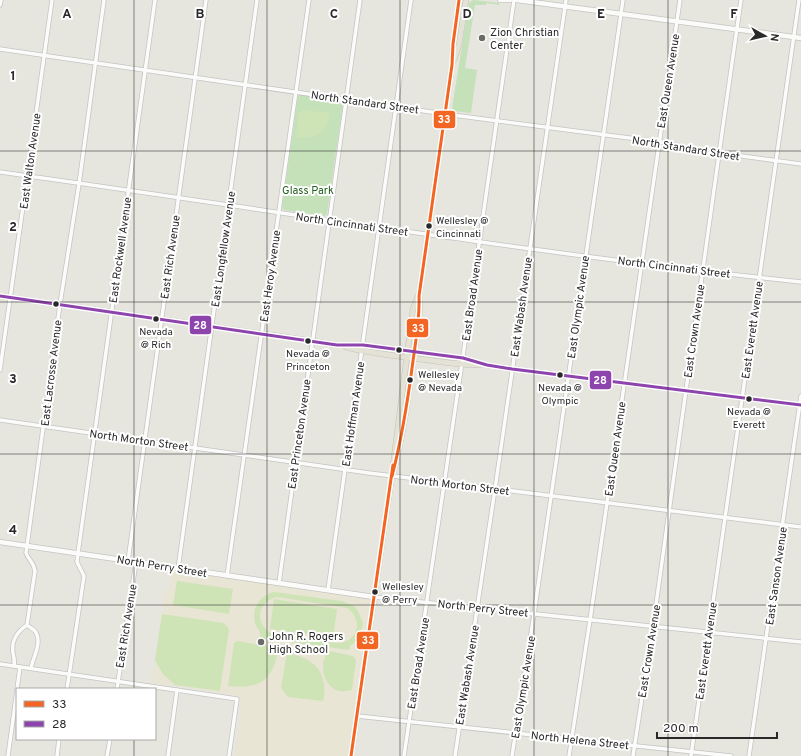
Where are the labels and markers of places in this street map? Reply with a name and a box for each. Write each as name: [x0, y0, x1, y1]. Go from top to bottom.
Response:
place label: Zion Christian Center: [490, 26, 559, 53]
marker: Zion Christian Center: [477, 33, 487, 43]
place label: Wellesley @ Cincinnati: [436, 215, 488, 241]
marker: Wellesley @ Cincinnati: [424, 221, 434, 231]
unlabelled marker: [51, 299, 61, 309]
marker: Nevada @ Rich: [151, 314, 161, 324]
place label: Nevada @ Rich: [139, 326, 173, 352]
marker: Nevada @ Princeton: [303, 336, 313, 346]
unlabelled marker: [394, 345, 404, 355]
place label: Nevada @ Princeton: [286, 348, 330, 374]
place label: Wellesley @ Nevada: [418, 369, 462, 395]
marker: Nevada @ Olympic: [555, 370, 565, 380]
marker: Wellesley @ Nevada: [405, 375, 415, 385]
place label: Nevada @ Olympic: [538, 382, 582, 408]
marker: Nevada @ Everett: [744, 394, 754, 404]
place label: Nevada @ Everett: [727, 406, 771, 432]
place label: Wellesley @ Perry: [382, 581, 424, 607]
marker: Wellesley @ Perry: [370, 587, 380, 597]
place label: John R. Rogers High School: [269, 630, 343, 657]
marker: John R. Rogers High School: [256, 637, 266, 647]

